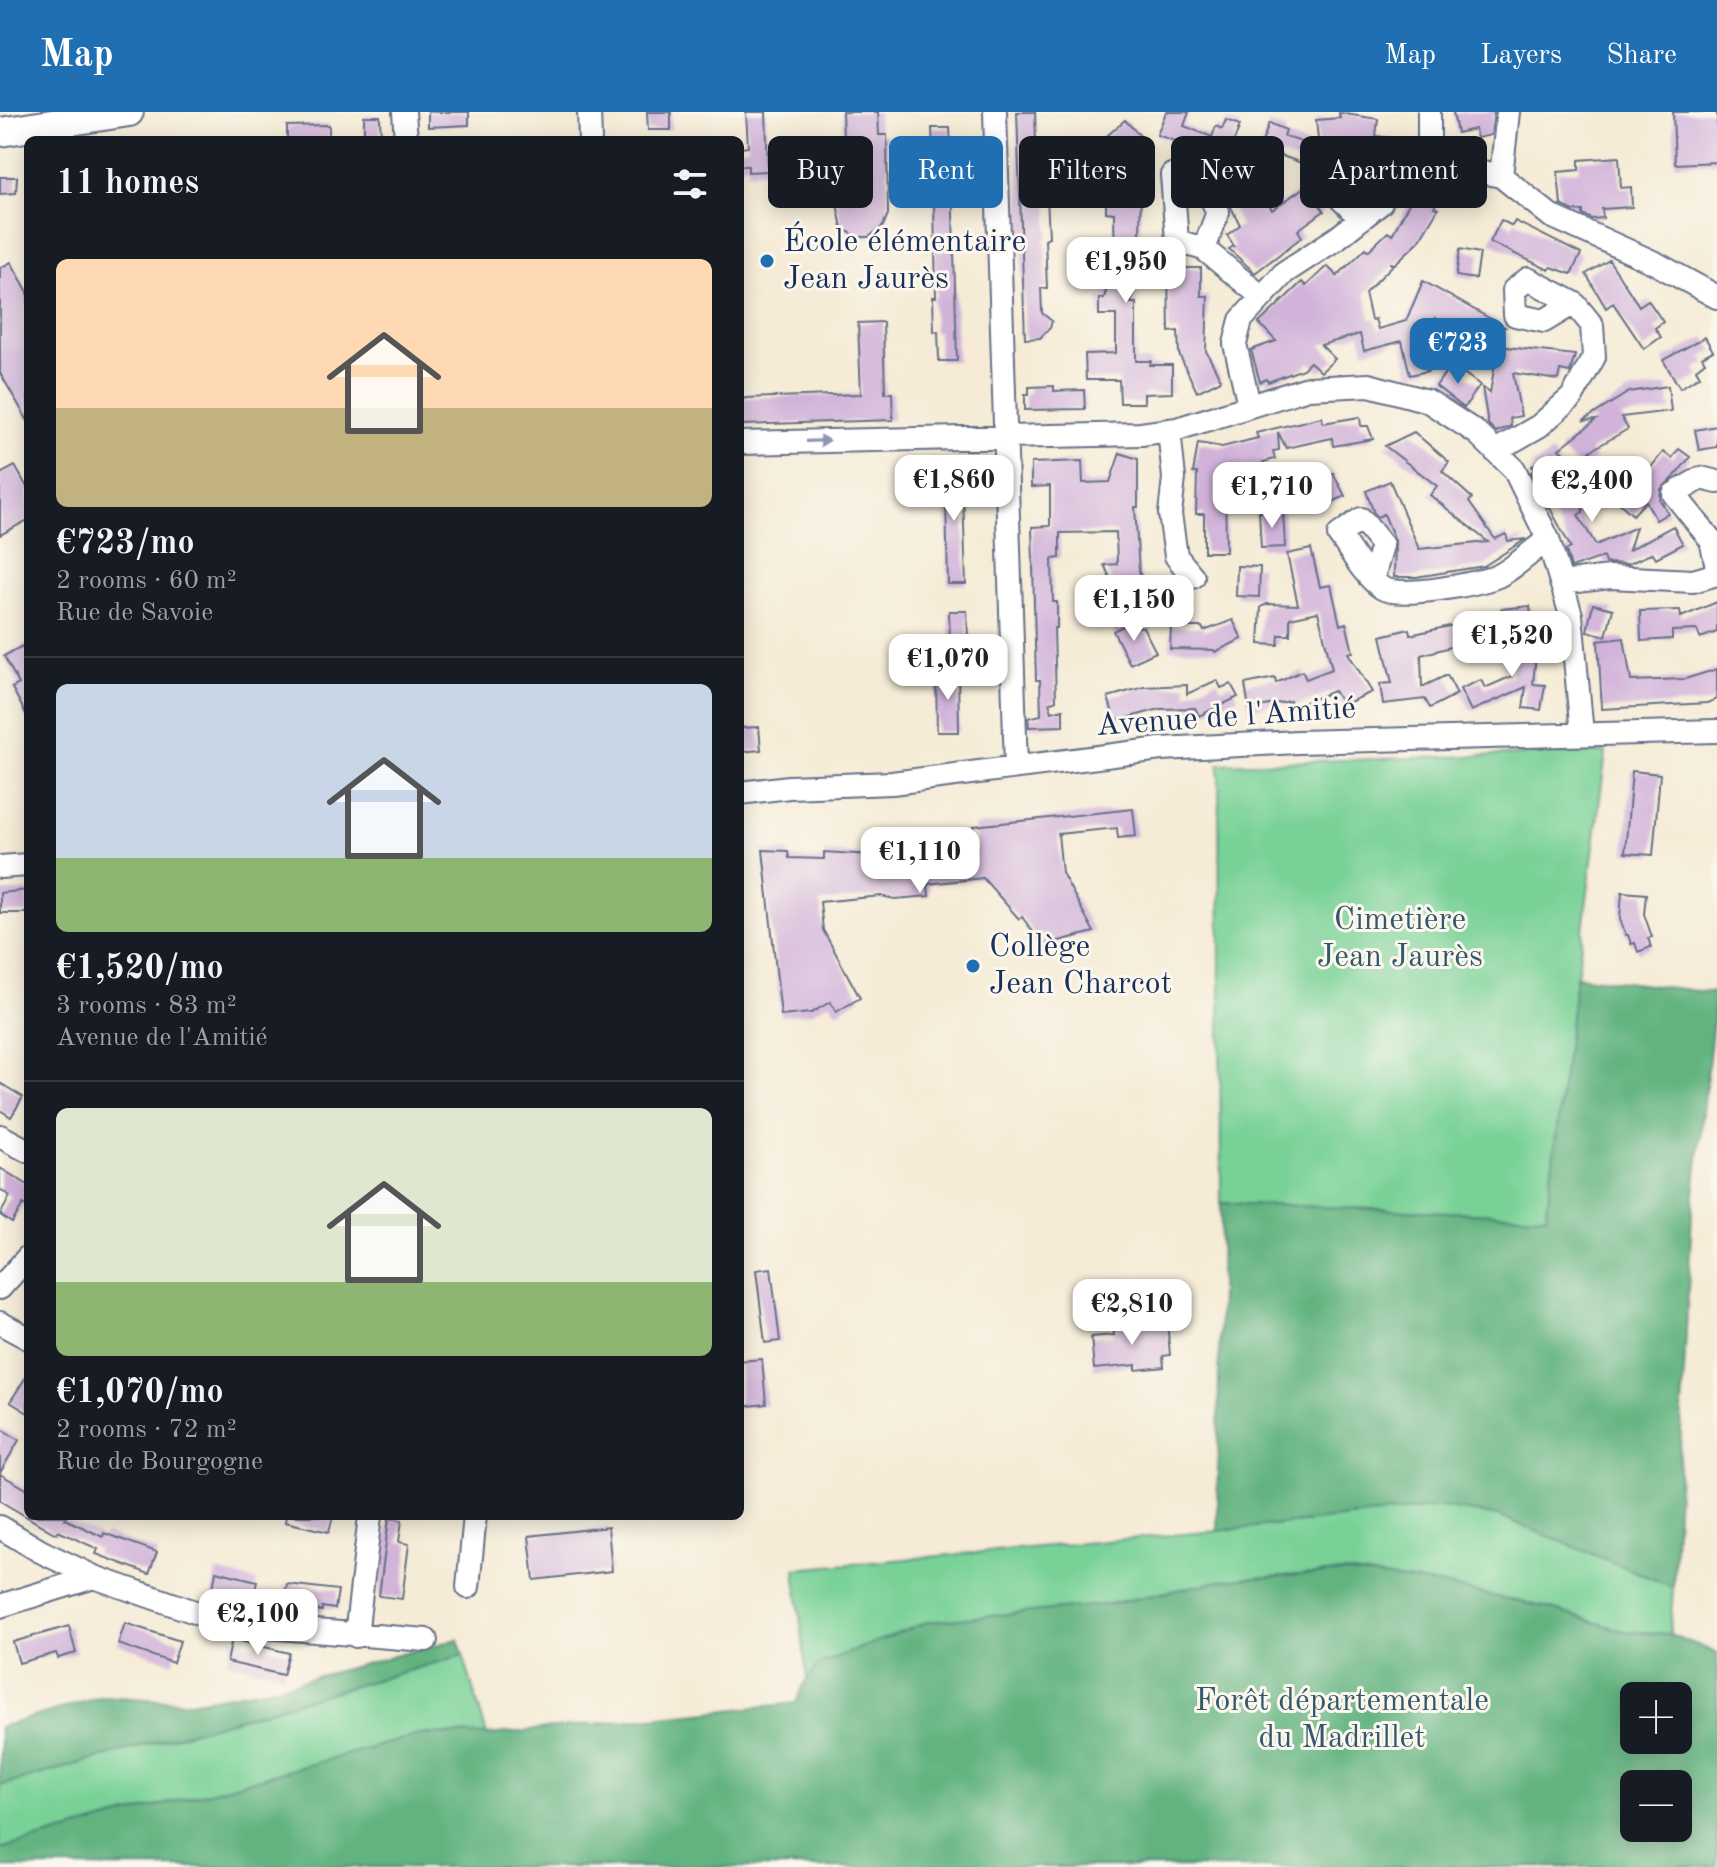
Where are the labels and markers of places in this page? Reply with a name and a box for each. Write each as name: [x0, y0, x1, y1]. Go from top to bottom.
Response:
place label: École élémentaire Jean Jaurès: [783, 221, 1026, 296]
pin: €1,950: [1061, 237, 1191, 305]
marker: École élémentaire Jean Jaurès: [758, 252, 776, 270]
pin: €723: [1411, 318, 1505, 386]
pin: €1,860: [889, 455, 1019, 523]
pin: €2,400: [1527, 456, 1657, 524]
pin: €1,710: [1207, 462, 1337, 530]
pin: €1,150: [1069, 575, 1199, 643]
pin: €1,520: [1447, 611, 1577, 679]
pin: €1,070: [883, 634, 1013, 702]
pin: €1,110: [855, 827, 985, 895]
place label: Collège Jean Charcot: [989, 932, 1172, 1001]
marker: Collège Jean Charcot: [964, 957, 982, 975]
pin: €2,810: [1067, 1279, 1197, 1347]
pin: €2,100: [193, 1589, 323, 1657]

